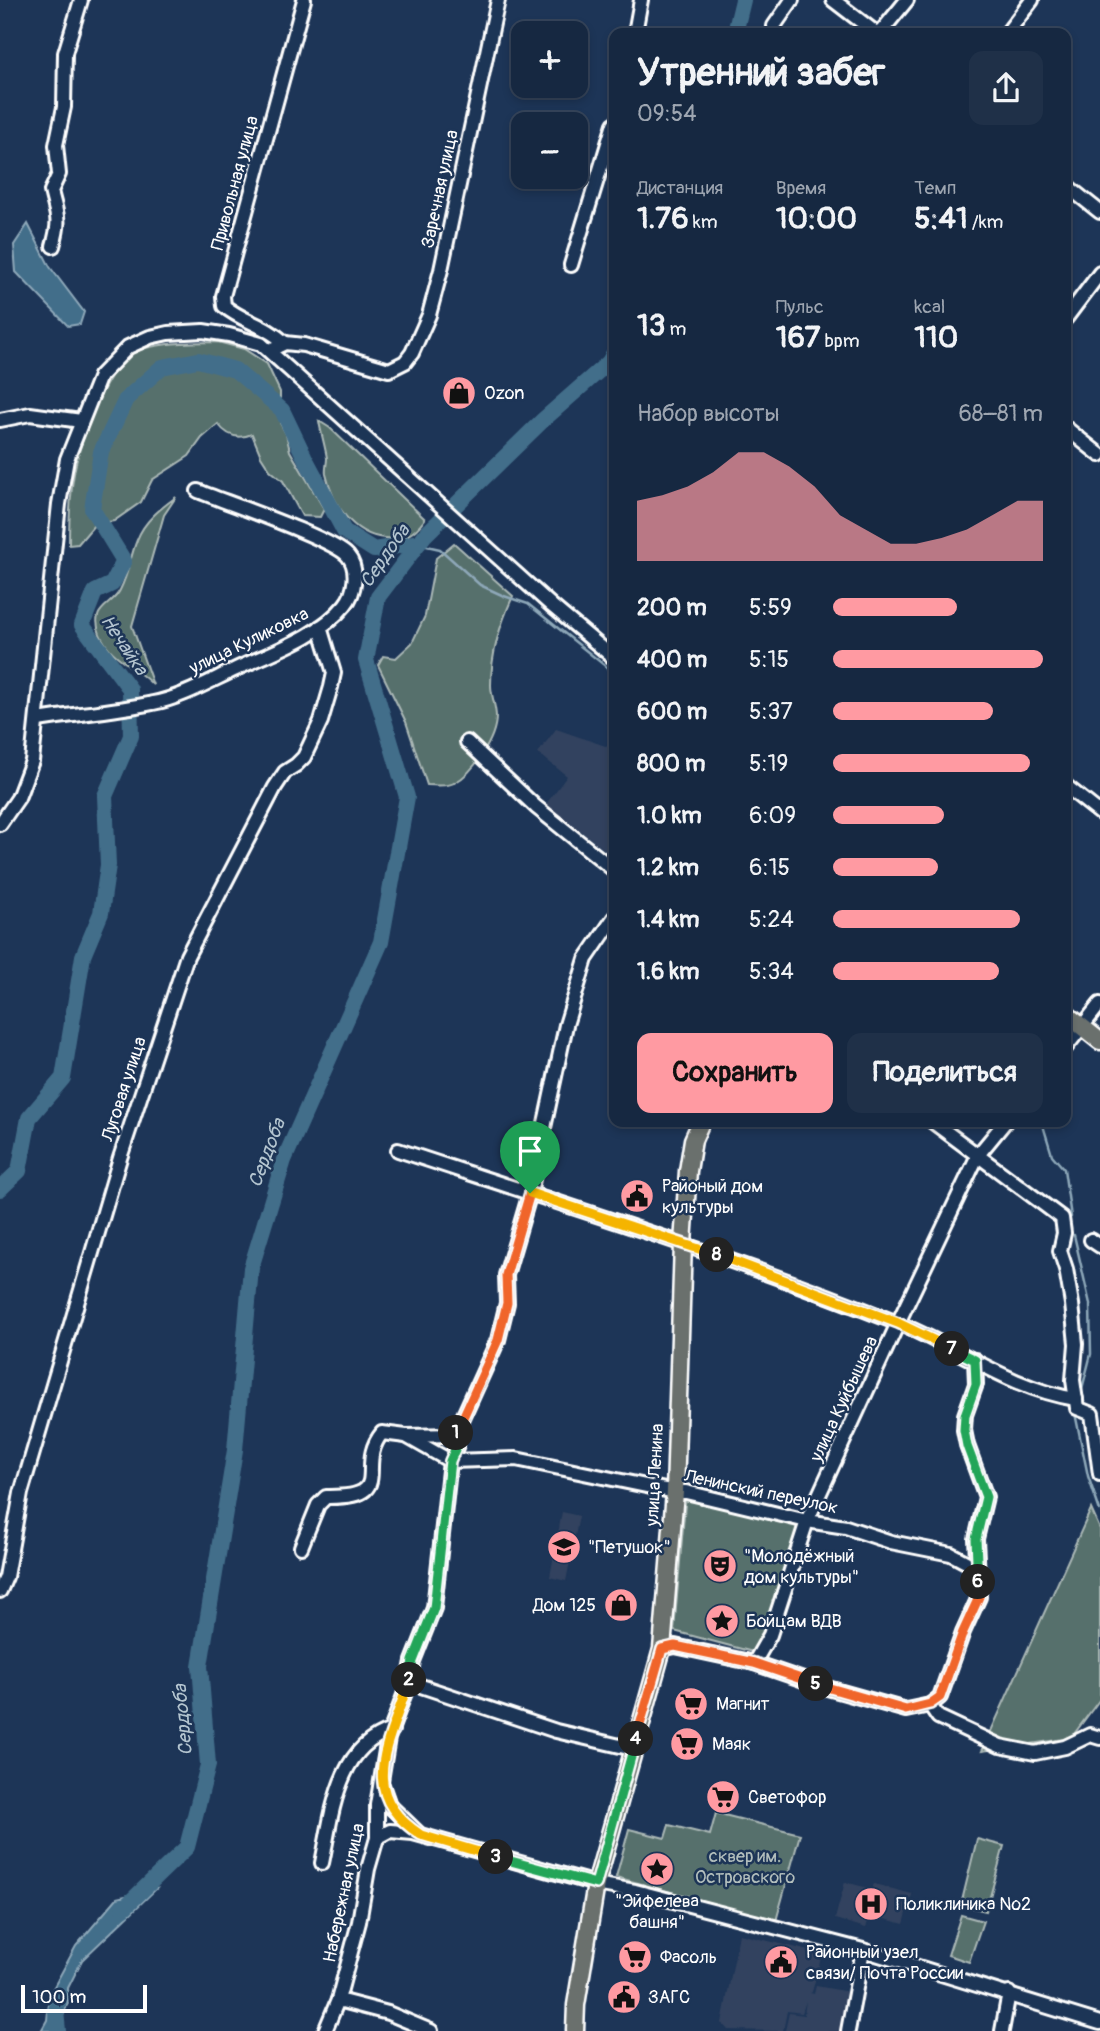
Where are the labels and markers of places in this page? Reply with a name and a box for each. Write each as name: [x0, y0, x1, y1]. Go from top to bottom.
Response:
shop icon: Ozon: [440, 374, 478, 412]
place label: Ozon: [484, 382, 524, 405]
pin: [500, 1121, 560, 1193]
place label: Районый дом культуры: [662, 1175, 763, 1219]
public building icon: Районый дом культуры: [618, 1177, 656, 1215]
pin: 8: [700, 1238, 734, 1272]
pin: 7: [934, 1332, 970, 1366]
pin: 1: [438, 1416, 474, 1450]
school or university icon: "Петушок": [545, 1528, 583, 1566]
place label: "Петушок": [588, 1536, 671, 1559]
place label: "Молодёжный дом культуры": [744, 1545, 859, 1589]
theatre icon: "Молодёжный дом культуры": [701, 1547, 739, 1585]
pin: 6: [960, 1564, 996, 1600]
shop icon: Дом 125: [602, 1586, 640, 1624]
place label: Дом 125: [532, 1594, 596, 1617]
place icon: Бойцам ВДВ: [703, 1602, 741, 1640]
place label: Бойцам ВДВ: [746, 1610, 842, 1633]
pin: 2: [392, 1662, 426, 1698]
pin: 5: [798, 1666, 834, 1702]
supermarket icon: Магнит: [672, 1685, 710, 1723]
place label: Магнит: [716, 1693, 769, 1716]
pin: 4: [618, 1722, 654, 1756]
supermarket icon: Maяк: [668, 1725, 706, 1763]
place label: Maяк: [712, 1733, 751, 1756]
supermarket icon: Светофор: [704, 1778, 742, 1816]
place label: Светофор: [748, 1786, 826, 1809]
pin: 3: [478, 1840, 514, 1874]
place icon: "Эйфелева башня": [638, 1850, 676, 1888]
hospital icon: Поликлиника №2: [852, 1885, 890, 1923]
place label: "Эйфелева башня": [615, 1890, 699, 1934]
place label: Поликлиника №2: [896, 1893, 1031, 1916]
supermarket icon: Фасоль: [616, 1938, 654, 1976]
place label: Районный узел связи/ Почта России: [806, 1941, 963, 1985]
public building icon: Районный узел связи/ Почта России: [762, 1943, 800, 1981]
place label: Фасоль: [660, 1946, 717, 1969]
public building icon: ЗАГС: [605, 1978, 643, 2016]
place label: ЗАГС: [648, 1986, 690, 2009]

